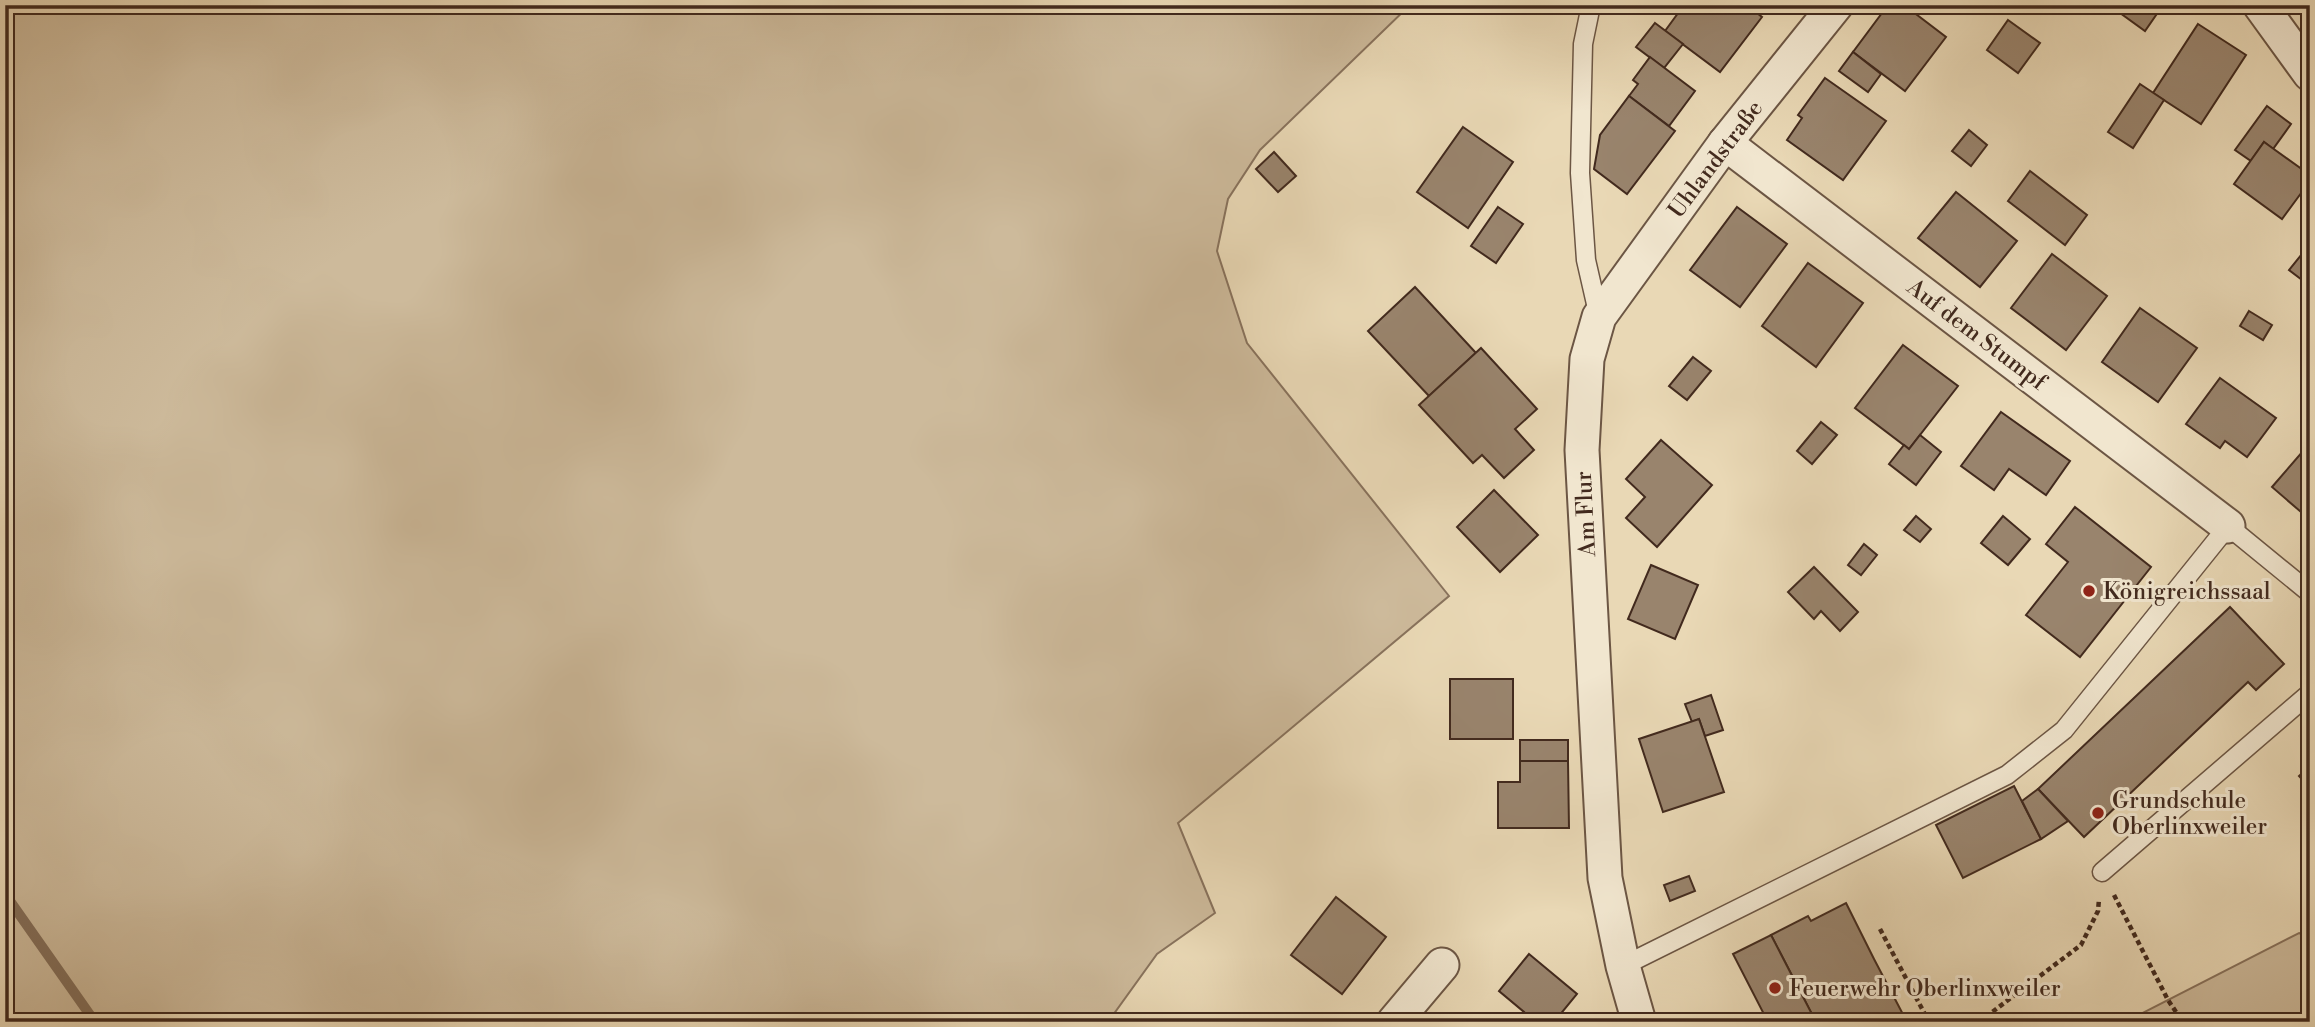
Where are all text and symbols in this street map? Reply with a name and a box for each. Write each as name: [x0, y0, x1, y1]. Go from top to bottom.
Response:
street label: Uhlandstraße: [1662, 95, 1769, 224]
street label: Auf dem Stumpf: [1900, 273, 2053, 397]
street label: Am Flur: [1570, 470, 1602, 558]
place label: Königreichssaal: [2103, 578, 2271, 606]
marker: Königreichssaal: [2081, 583, 2097, 599]
place label: Grundschule Oberlinxweiler: [2112, 787, 2267, 841]
marker: Grundschule Oberlinxweiler: [2090, 805, 2106, 821]
place label: Feuerwehr Oberlinxweiler: [1789, 975, 2061, 1003]
marker: Feuerwehr Oberlinxweiler: [1767, 980, 1783, 996]

